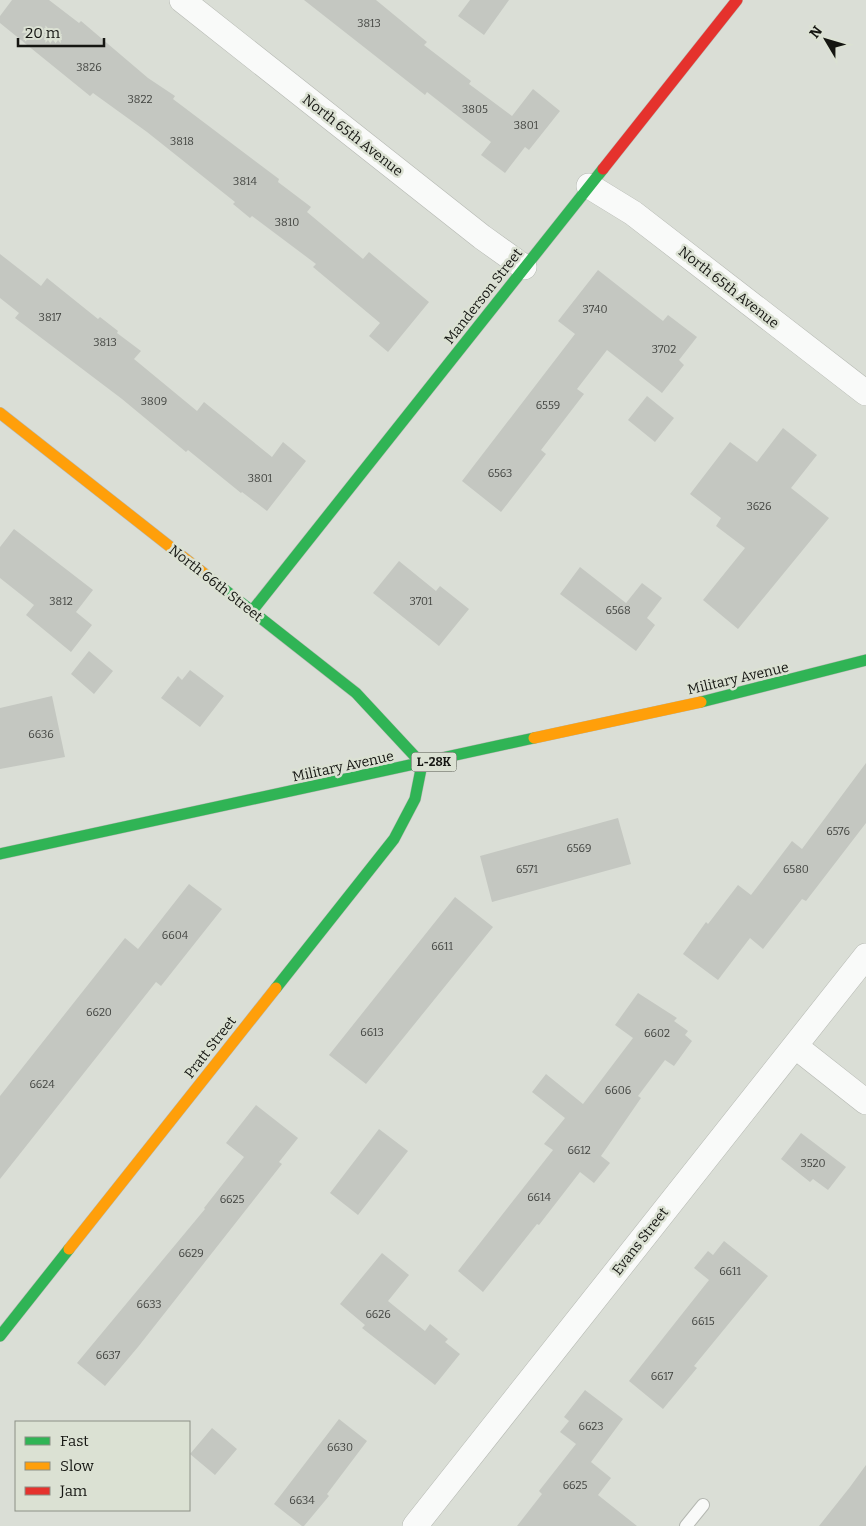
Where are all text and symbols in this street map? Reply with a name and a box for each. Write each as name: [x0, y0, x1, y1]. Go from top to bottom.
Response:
scale bar: [18, 15, 104, 47]
north arrow: [801, 15, 851, 65]
house number: 3813: [357, 17, 381, 30]
text: N: [806, 23, 826, 42]
text: 20 m: [25, 24, 61, 42]
house number: 3826: [76, 61, 102, 74]
street label: North 65th Avenue: [299, 91, 406, 180]
house number: 3822: [128, 93, 152, 106]
house number: 3805: [462, 103, 488, 116]
house number: 3801: [514, 119, 539, 132]
house number: 3818: [170, 135, 194, 148]
house number: 3814: [233, 175, 257, 188]
house number: 3810: [275, 216, 299, 229]
street label: North 65th Avenue: [675, 243, 782, 332]
street label: Manderson Street: [441, 245, 526, 348]
house number: 3740: [582, 303, 608, 316]
house number: 3817: [39, 311, 62, 324]
house number: 3813: [93, 336, 117, 349]
house number: 3702: [652, 343, 676, 356]
house number: 3809: [141, 395, 167, 408]
house number: 6559: [536, 399, 560, 412]
house number: 6563: [488, 467, 512, 480]
house number: 3801: [248, 472, 273, 485]
house number: 3626: [746, 500, 772, 513]
street label: North 66th Street: [166, 542, 266, 625]
house number: 3812: [49, 595, 73, 608]
house number: 3701: [409, 595, 433, 608]
house number: 6568: [605, 604, 631, 617]
street label: Military Avenue: [686, 659, 790, 698]
house number: 6636: [28, 728, 54, 741]
street label: Military Avenue: [291, 747, 395, 786]
road number: L-28K: [412, 752, 456, 772]
house number: 6576: [826, 825, 850, 838]
house number: 6569: [566, 842, 592, 855]
house number: 6571: [516, 863, 539, 876]
house number: 6580: [783, 863, 809, 876]
house number: 6604: [162, 929, 189, 942]
house number: 6611: [431, 940, 453, 953]
house number: 6620: [86, 1006, 112, 1019]
street label: Pratt Street: [181, 1013, 240, 1082]
house number: 6613: [360, 1026, 384, 1039]
house number: 6602: [644, 1027, 670, 1040]
house number: 6624: [29, 1078, 55, 1091]
house number: 6606: [605, 1084, 631, 1097]
house number: 6612: [567, 1144, 591, 1157]
house number: 3520: [801, 1157, 826, 1170]
house number: 6614: [527, 1191, 551, 1204]
house number: 6625: [220, 1193, 244, 1206]
street label: Evans Street: [609, 1204, 672, 1278]
house number: 6629: [178, 1247, 204, 1260]
house number: 6611: [719, 1265, 741, 1278]
house number: 6633: [136, 1298, 162, 1311]
house number: 6626: [365, 1308, 391, 1321]
house number: 6615: [691, 1315, 715, 1328]
house number: 6637: [96, 1349, 121, 1362]
house number: 6617: [651, 1370, 674, 1383]
house number: 6623: [578, 1420, 604, 1433]
legend: [15, 1421, 190, 1511]
text: Fast: [60, 1432, 89, 1450]
house number: 6630: [327, 1441, 353, 1454]
text: Slow: [60, 1457, 95, 1475]
house number: 6625: [563, 1479, 587, 1492]
text: Jam: [59, 1482, 88, 1500]
house number: 6634: [289, 1494, 315, 1507]

